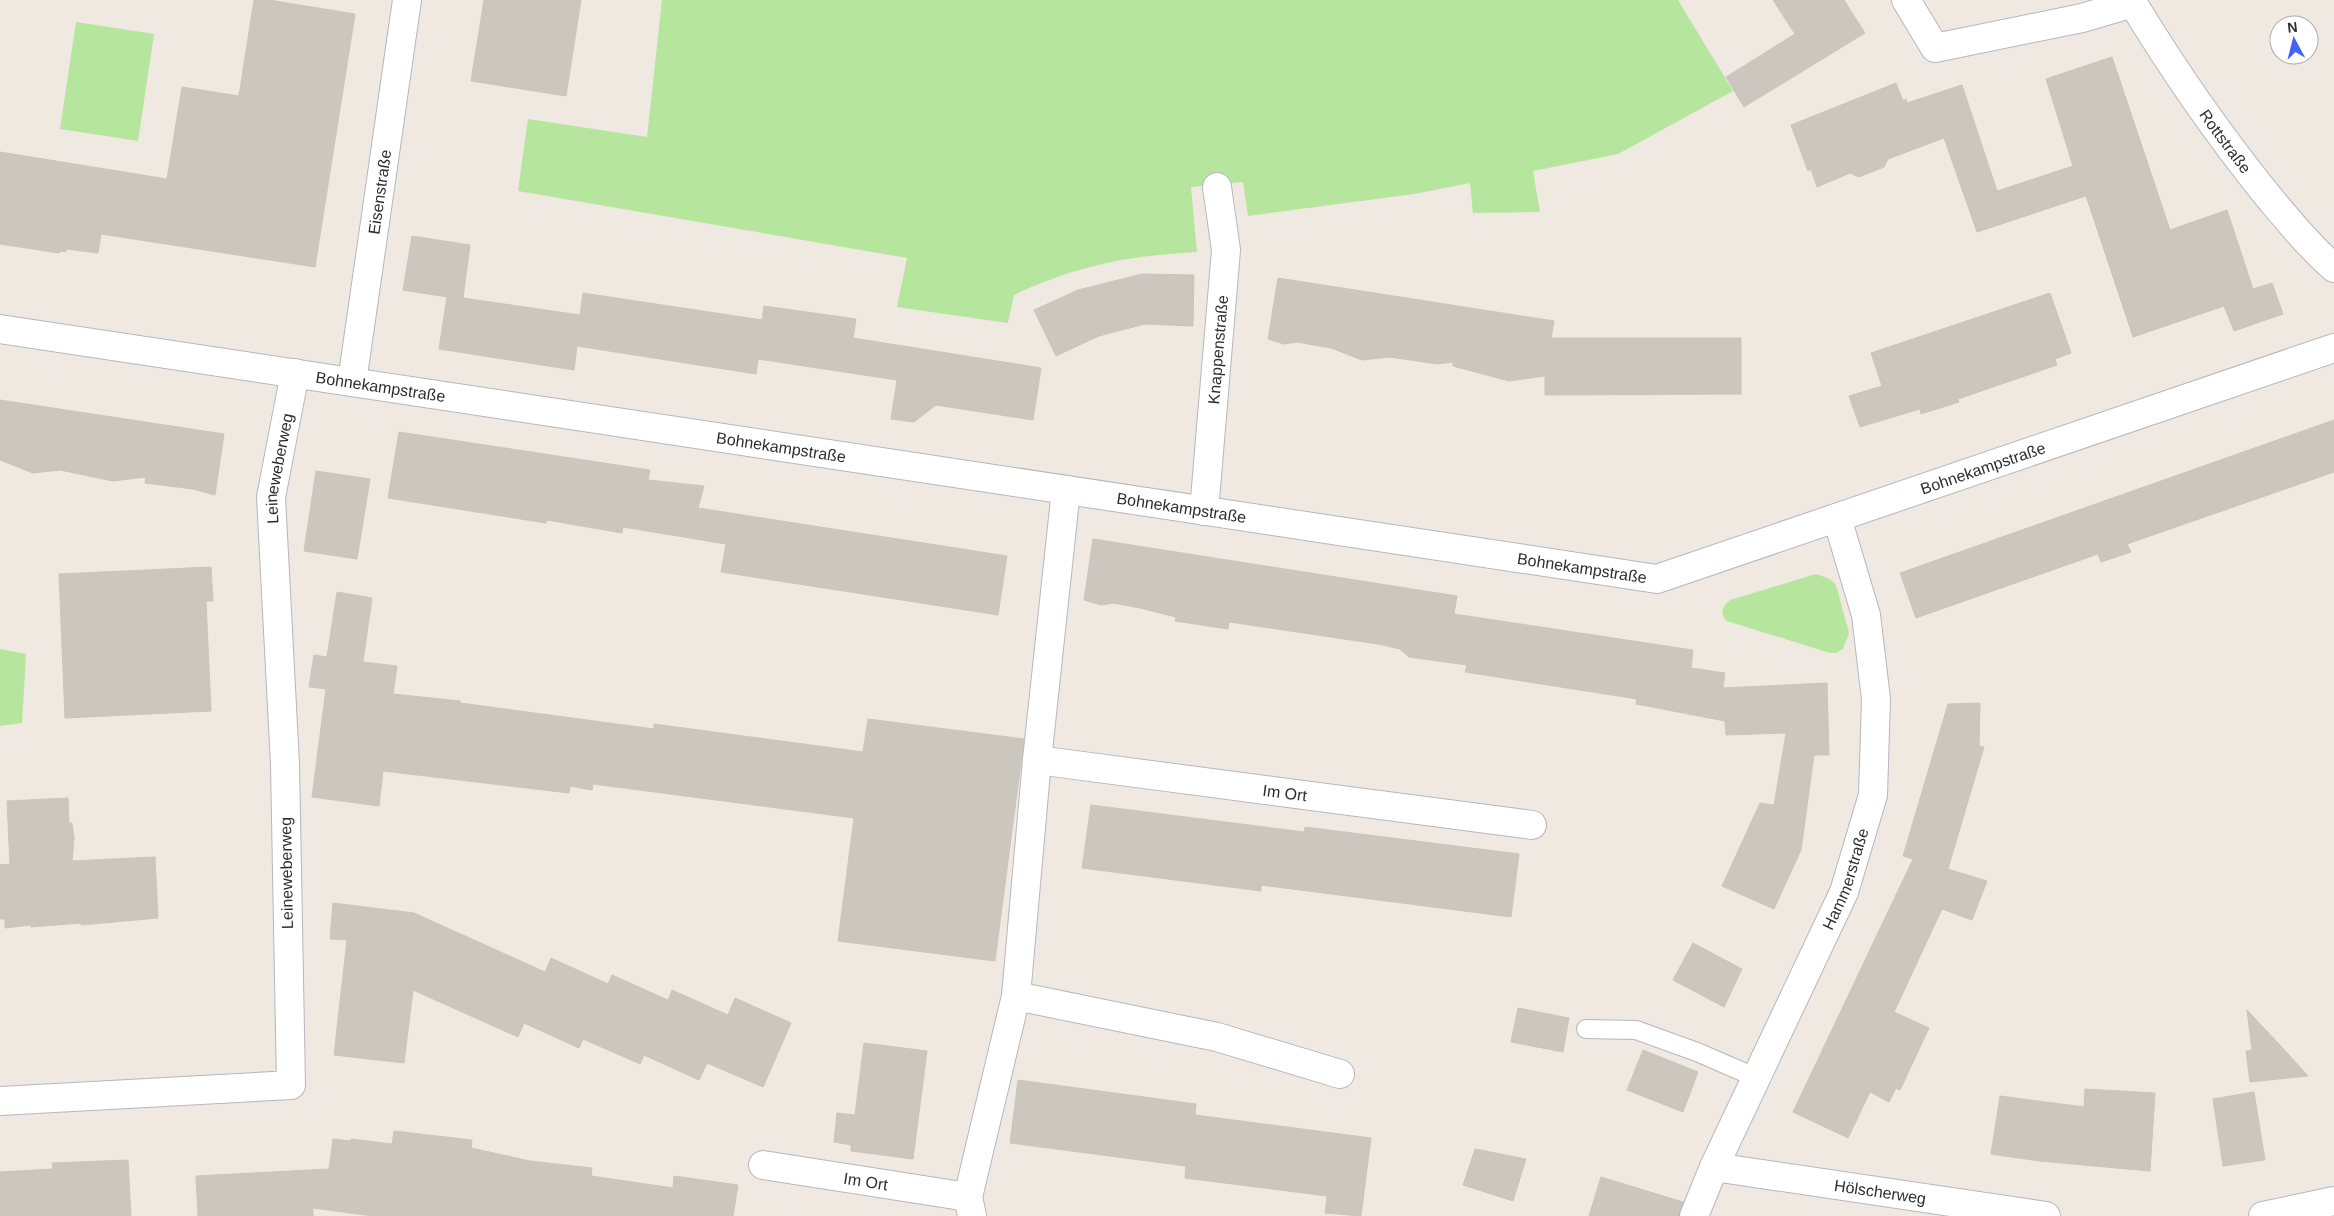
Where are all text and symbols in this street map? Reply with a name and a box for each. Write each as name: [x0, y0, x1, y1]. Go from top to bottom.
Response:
north arrow: [2269, 15, 2319, 65]
text: N: [2286, 19, 2298, 36]
street label: Rottstraße: [2196, 106, 2254, 177]
street label: Eisenstraße: [365, 148, 394, 236]
street label: Knappenstraße: [1205, 294, 1231, 405]
street label: Bohnekampstraße: [315, 369, 447, 405]
street label: Leineweberweg: [263, 412, 296, 524]
street label: Bohnekampstraße: [715, 429, 847, 466]
street label: Bohnekampstraße: [1918, 439, 2048, 497]
street label: Bohnekampstraße: [1116, 490, 1248, 526]
street label: Bohnekampstraße: [1516, 550, 1648, 586]
street label: Im Ort: [1262, 782, 1309, 804]
street label: Leineweberweg: [277, 817, 296, 929]
street label: Hammerstraße: [1819, 826, 1872, 932]
street label: Im Ort: [842, 1170, 889, 1193]
street label: Hölscherweg: [1833, 1177, 1927, 1207]

